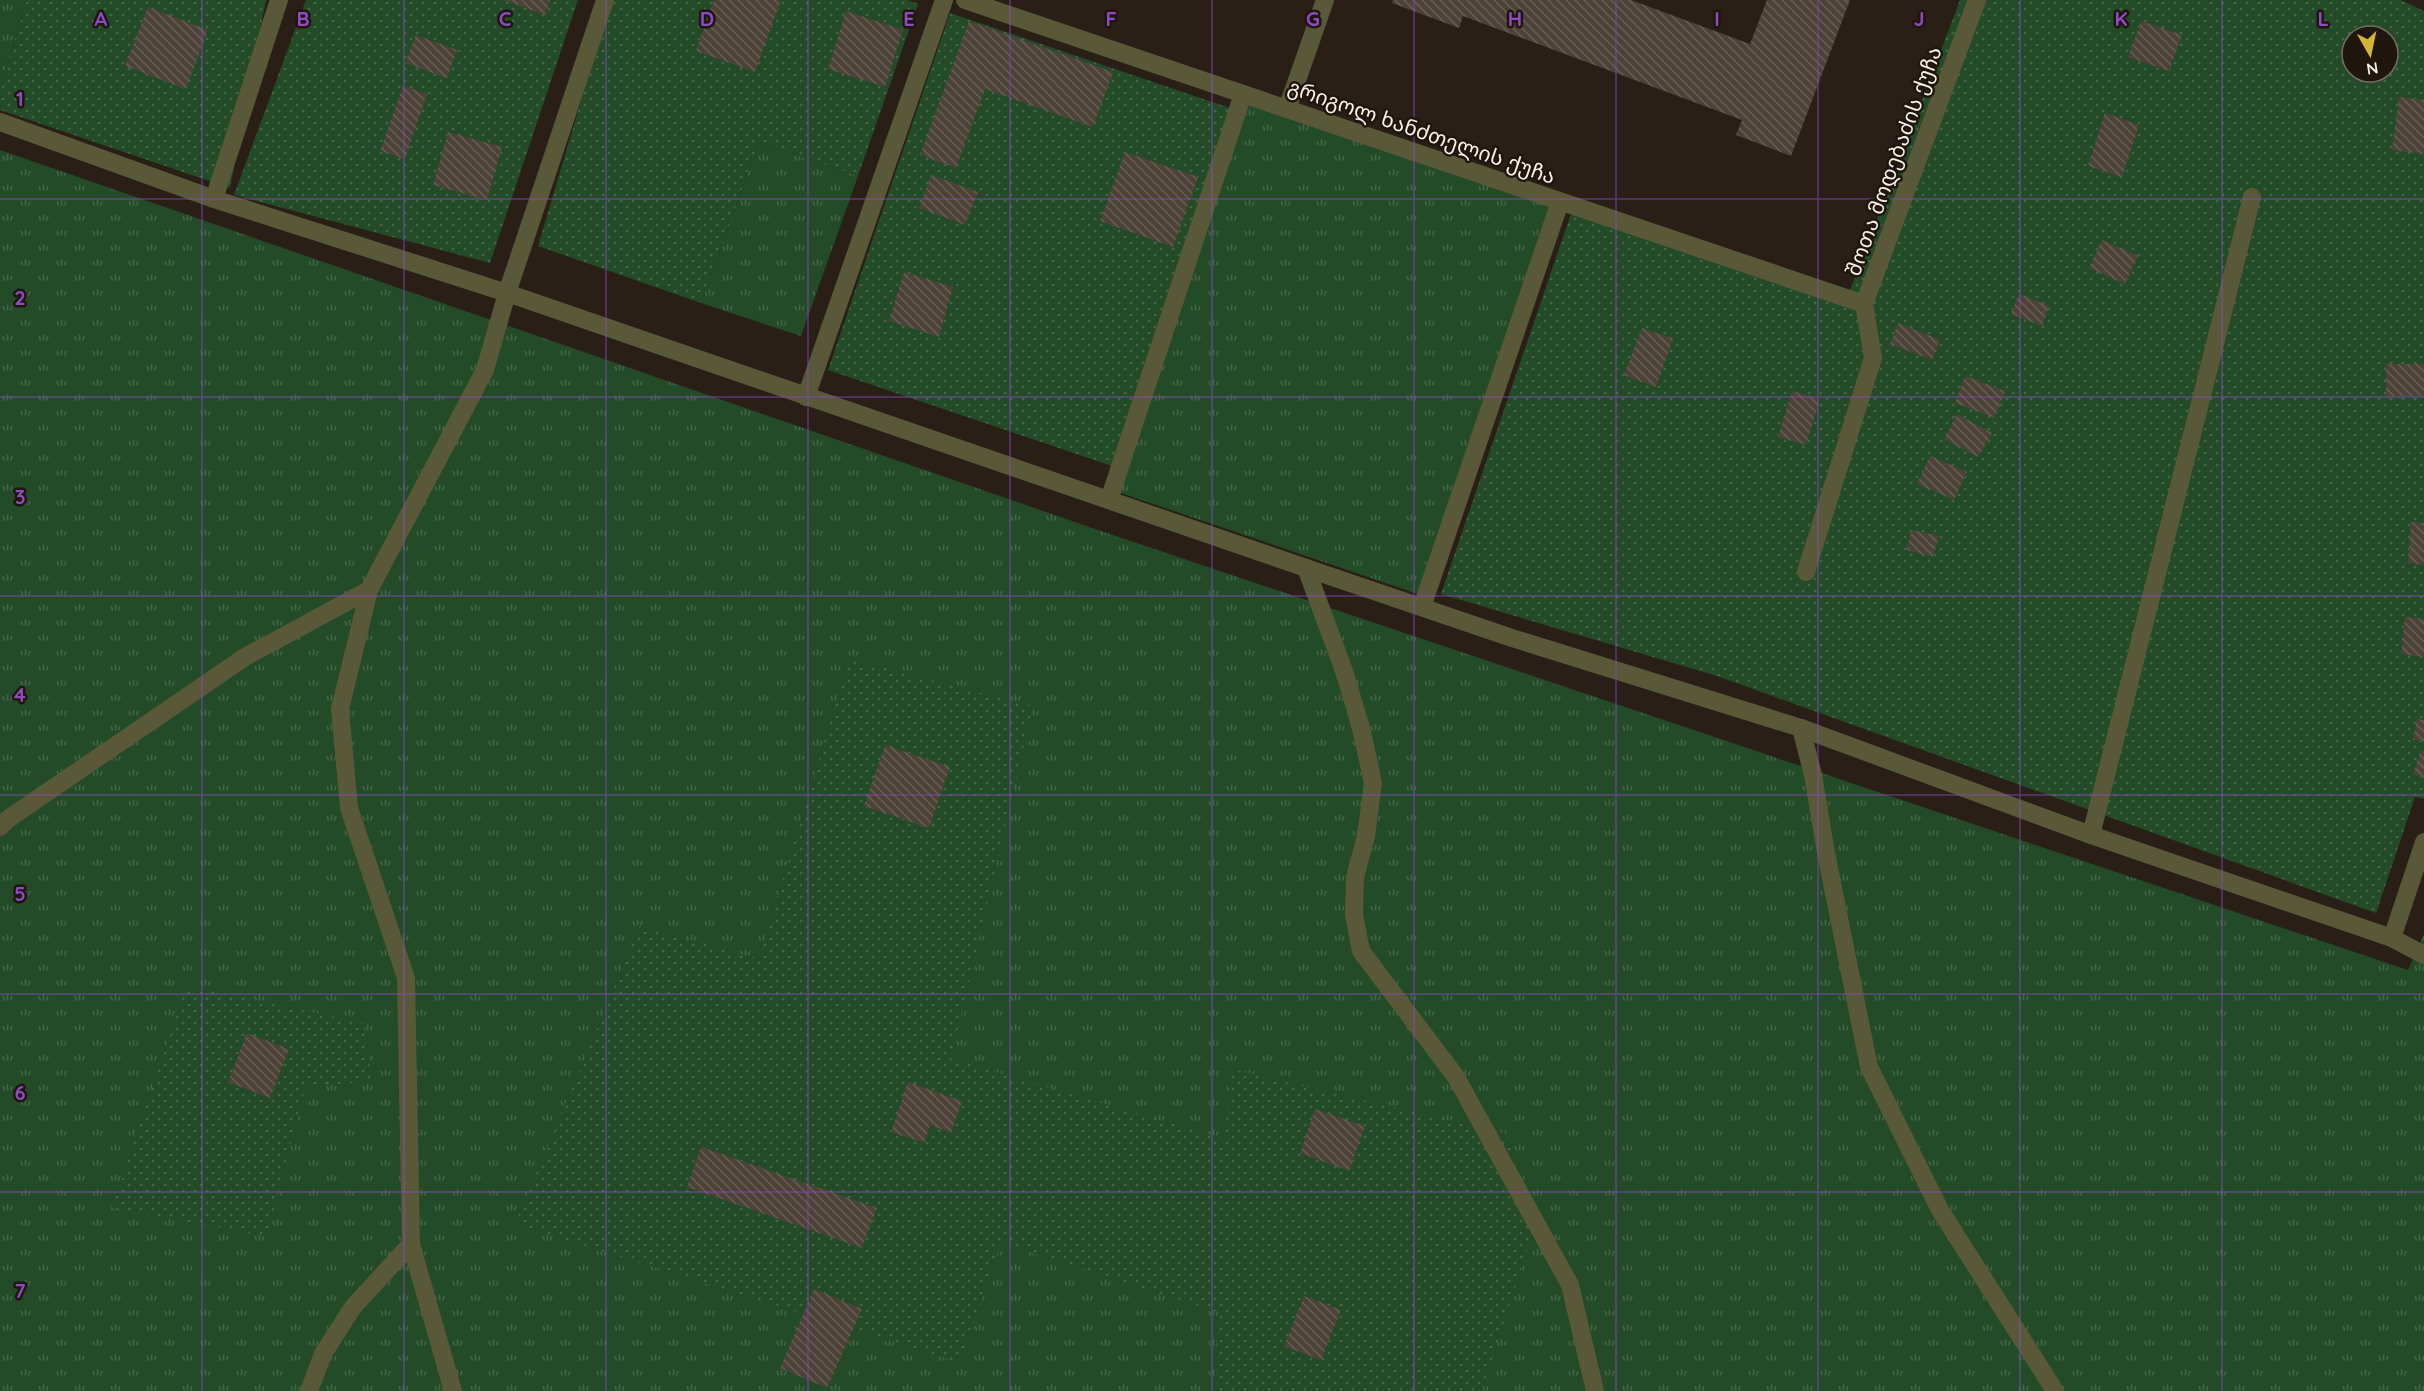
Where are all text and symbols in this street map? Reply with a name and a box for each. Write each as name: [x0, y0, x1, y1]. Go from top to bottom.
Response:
text: A: [95, 6, 108, 31]
text: B: [296, 6, 310, 31]
text: C: [499, 6, 512, 31]
text: D: [700, 6, 714, 31]
text: E: [903, 6, 915, 31]
text: F: [1105, 6, 1117, 31]
text: G: [1306, 6, 1320, 31]
text: H: [1508, 6, 1522, 31]
text: I: [1714, 6, 1720, 31]
text: J: [1913, 6, 1925, 31]
text: K: [2114, 6, 2128, 31]
text: L: [2317, 6, 2329, 31]
north arrow: [2340, 24, 2400, 84]
street label: შოთა მოდებაძის ქუჩა: [1839, 43, 1948, 280]
text: N: [2365, 58, 2380, 80]
street label: გრიგოლ ხანძთელის ქუჩა: [1285, 73, 1559, 190]
text: 1: [16, 86, 24, 111]
text: 2: [14, 285, 26, 310]
text: 3: [15, 484, 25, 509]
text: 4: [14, 682, 26, 707]
text: 5: [14, 881, 26, 906]
text: 6: [14, 1080, 26, 1105]
text: 7: [15, 1278, 26, 1303]

